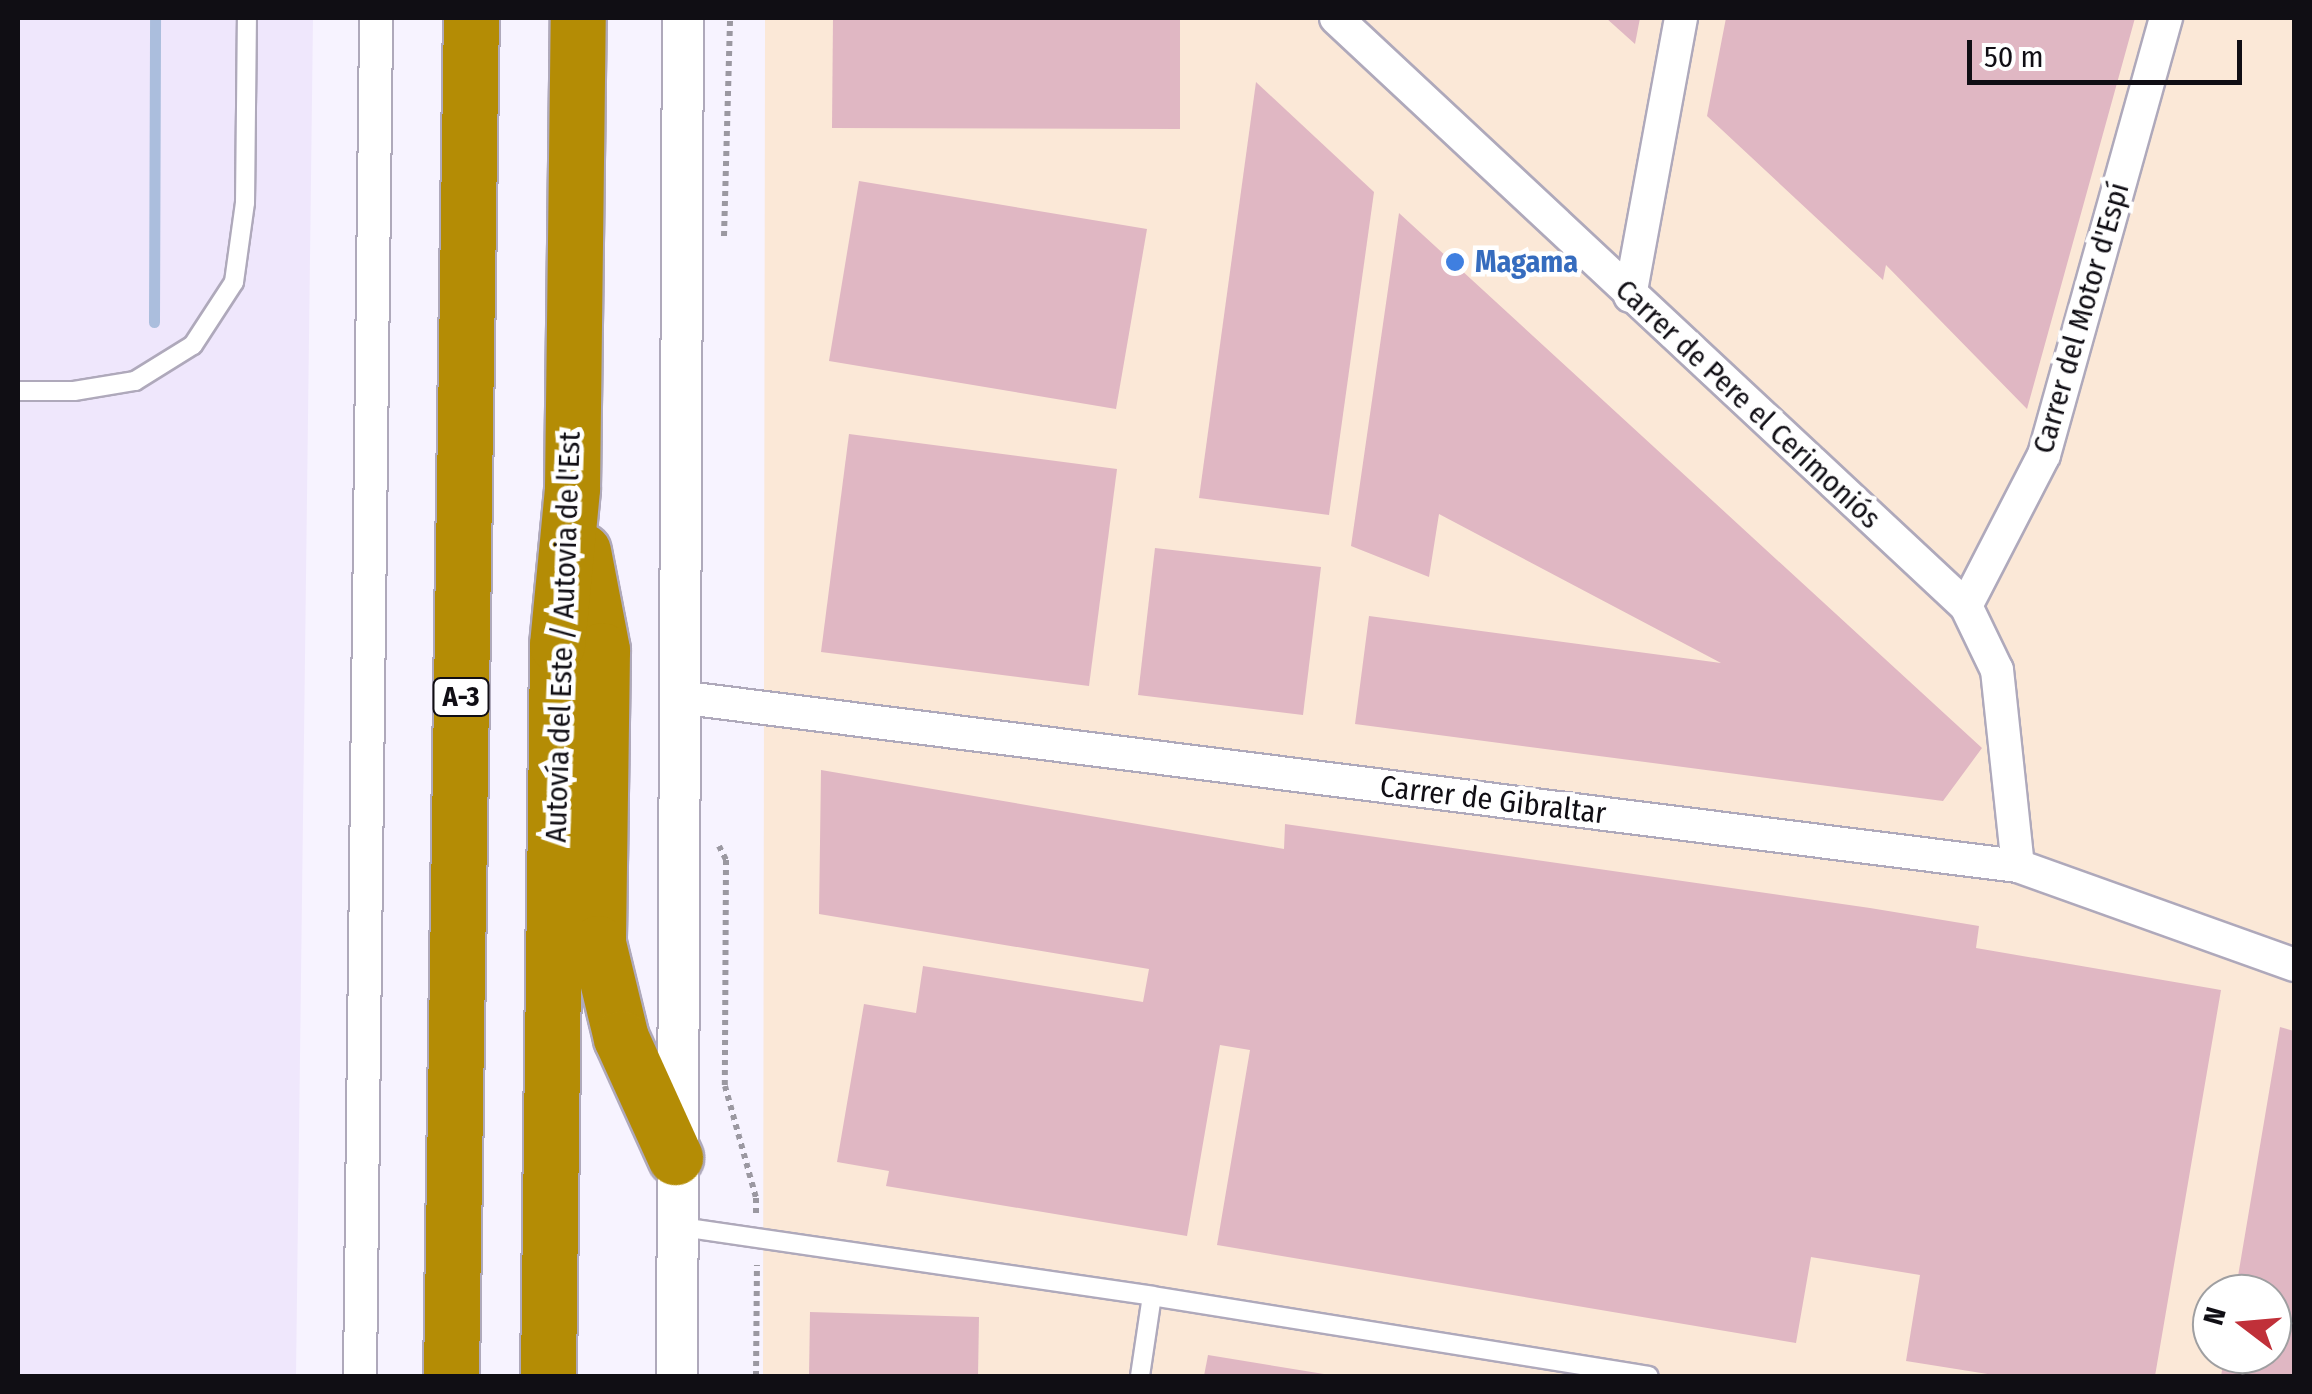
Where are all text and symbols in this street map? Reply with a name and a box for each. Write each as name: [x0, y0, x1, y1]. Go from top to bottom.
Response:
scale bar: [1972, 20, 2247, 82]
text: 50 m: [1984, 39, 2044, 75]
street label: Carrer del Motor d'Espí: [2025, 178, 2137, 458]
place label: Magama: [1475, 244, 1578, 280]
marker: Magama: [1444, 251, 1466, 273]
street label: Carrer de Pere el Cerimoniós: [1608, 272, 1888, 536]
street label: Autovía del Este / Autovia de l'Est: [538, 431, 588, 843]
road number: A-3: [431, 674, 491, 720]
street label: Carrer de Gibraltar: [1378, 768, 1608, 832]
north arrow: [2192, 1274, 2292, 1374]
text: N: [2196, 1304, 2233, 1329]

